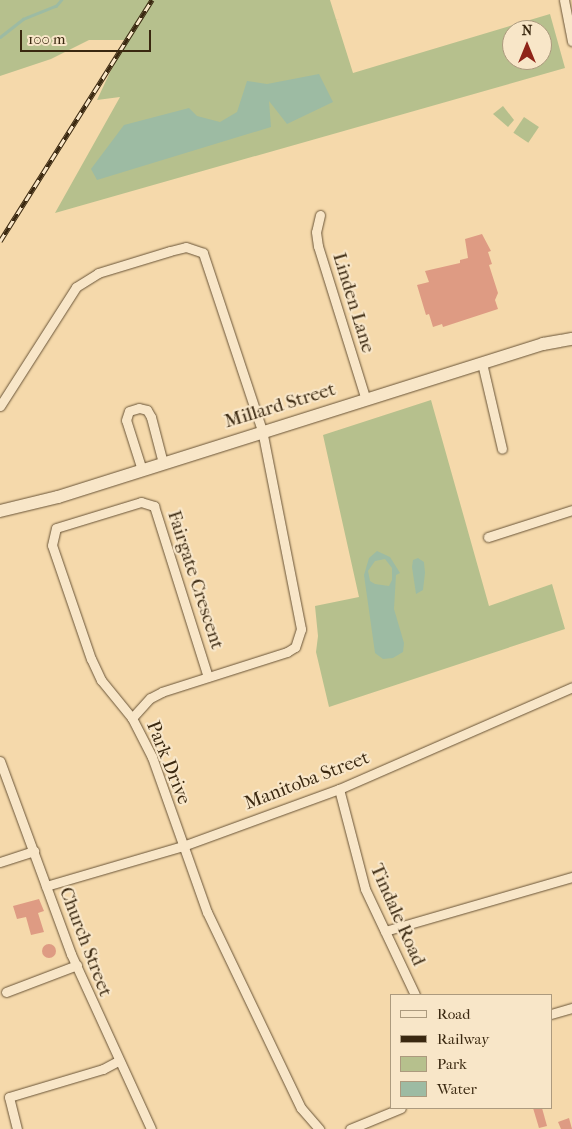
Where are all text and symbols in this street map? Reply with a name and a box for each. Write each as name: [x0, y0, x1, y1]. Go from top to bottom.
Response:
scale bar: [22, 20, 154, 52]
north arrow: [502, 20, 552, 70]
text: N: [522, 22, 532, 39]
text: 100 m: [28, 30, 66, 48]
street label: Linden Lane: [327, 250, 379, 356]
street label: Millard Street: [222, 378, 338, 434]
street label: Fairgate Crescent: [162, 508, 228, 652]
street label: Park Drive: [141, 718, 195, 808]
street label: Manitoba Street: [241, 747, 373, 815]
street label: Tindale Road: [364, 861, 430, 969]
street label: Church Street: [54, 884, 116, 1000]
legend: [390, 994, 552, 1109]
text: Road: [437, 1005, 470, 1023]
text: Railway: [437, 1030, 489, 1048]
text: Park: [437, 1055, 467, 1073]
text: Water: [437, 1080, 477, 1098]

